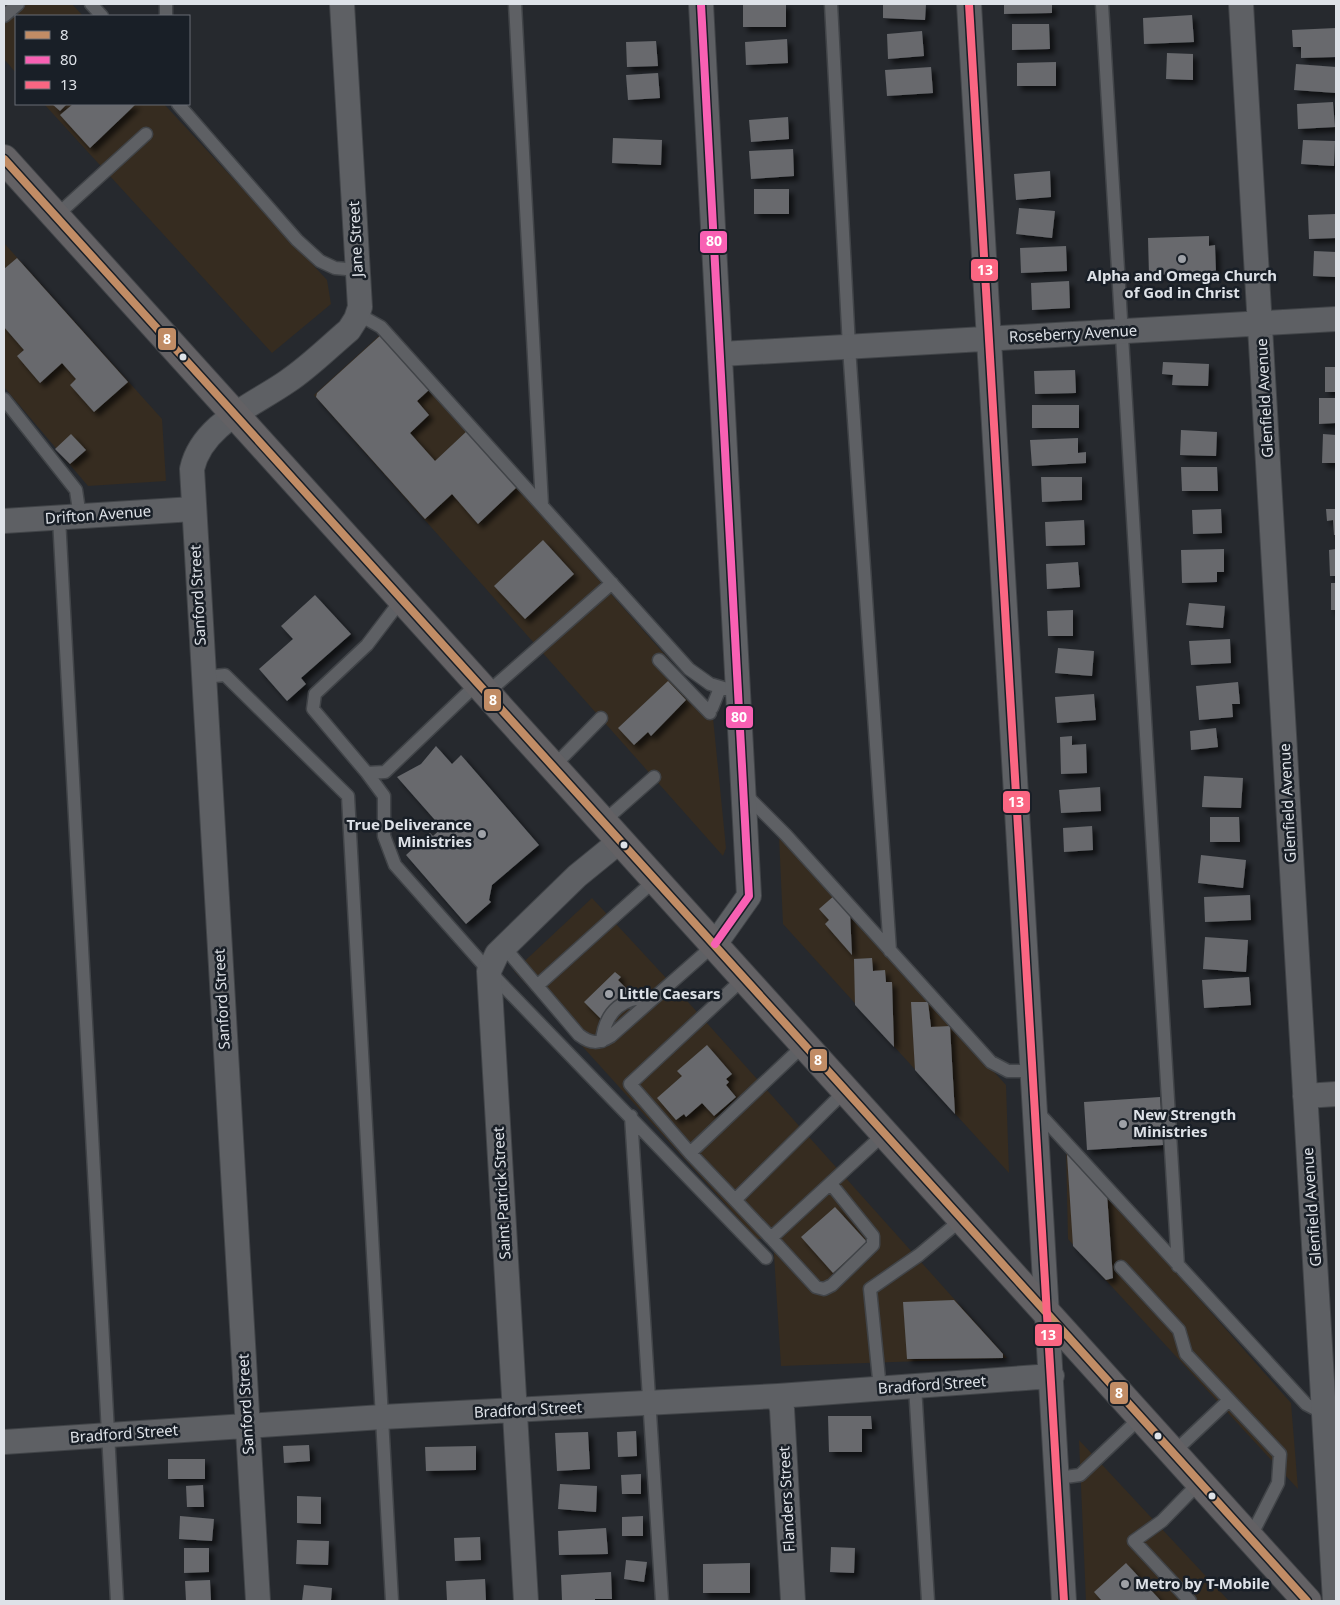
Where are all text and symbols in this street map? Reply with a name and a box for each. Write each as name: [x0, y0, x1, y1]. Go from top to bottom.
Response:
legend: [15, 15, 190, 105]
text: 8: [60, 24, 69, 44]
text: 80: [60, 49, 77, 69]
text: 13: [60, 74, 77, 94]
street label: Jane Street: [343, 200, 367, 280]
line badge: 80: [699, 230, 728, 254]
text: 80: [706, 231, 722, 250]
marker: Alpha and Omega Church of God in Christ: [1176, 253, 1188, 265]
line badge: 13: [970, 258, 999, 282]
text: 13: [977, 260, 993, 279]
place label: Alpha and Omega Church of God in Christ: [1087, 265, 1277, 302]
street label: Roseberry Avenue: [1008, 320, 1138, 346]
line badge: 8: [157, 327, 177, 351]
text: 8: [163, 329, 171, 348]
street label: Glenfield Avenue: [1251, 338, 1277, 458]
unlabelled marker: [178, 352, 188, 362]
street label: Drifton Avenue: [44, 500, 152, 528]
street label: Sanford Street: [184, 543, 210, 646]
line badge: 8: [483, 688, 502, 712]
text: 8: [489, 690, 497, 709]
line badge: 80: [725, 705, 754, 729]
text: 80: [731, 707, 747, 726]
street label: Glenfield Avenue: [1274, 743, 1300, 863]
line badge: 13: [1002, 790, 1031, 814]
text: 13: [1008, 792, 1024, 811]
place label: True Deliverance Ministries: [347, 814, 472, 851]
marker: True Deliverance Ministries: [476, 828, 488, 840]
unlabelled marker: [619, 840, 629, 850]
street label: Sanford Street: [208, 947, 234, 1050]
place label: Little Caesars: [619, 983, 721, 1003]
marker: Little Caesars: [603, 988, 615, 1000]
line badge: 8: [809, 1048, 828, 1072]
text: 8: [814, 1050, 822, 1069]
place label: New Strength Ministries: [1133, 1104, 1236, 1141]
marker: New Strength Ministries: [1117, 1118, 1129, 1130]
street label: Saint Patrick Street: [488, 1126, 514, 1260]
street label: Glenfield Avenue: [1297, 1147, 1325, 1267]
line badge: 13: [1034, 1323, 1063, 1347]
text: 13: [1040, 1325, 1056, 1344]
street label: Sanford Street: [232, 1352, 258, 1455]
street label: Bradford Street: [877, 1370, 987, 1398]
line badge: 8: [1109, 1381, 1129, 1405]
text: 8: [1115, 1383, 1123, 1402]
street label: Bradford Street: [473, 1396, 583, 1422]
street label: Bradford Street: [69, 1419, 179, 1447]
unlabelled marker: [1153, 1431, 1163, 1441]
street label: Flanders Street: [773, 1445, 799, 1553]
unlabelled marker: [1207, 1491, 1217, 1501]
place label: Metro by T-Mobile: [1135, 1573, 1270, 1593]
marker: Metro by T-Mobile: [1119, 1578, 1131, 1590]

